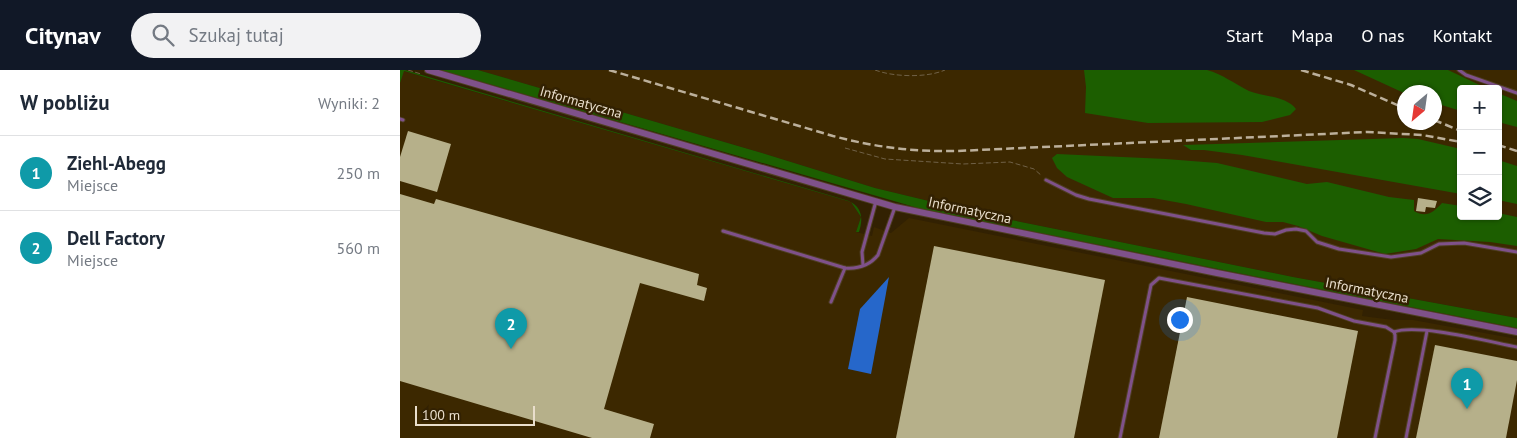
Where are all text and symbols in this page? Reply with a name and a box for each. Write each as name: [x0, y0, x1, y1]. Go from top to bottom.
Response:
search box: [131, 13, 481, 58]
text: Citynav: [25, 20, 101, 51]
icon: search: [149, 21, 177, 49]
text: Szukaj tutaj: [189, 23, 284, 47]
text: Start: [1226, 24, 1263, 47]
text: Mapa: [1291, 24, 1333, 47]
text: O nas: [1361, 24, 1405, 47]
text: Kontakt: [1433, 24, 1492, 47]
street label: Informatyczna: [538, 82, 624, 122]
north arrow: [1397, 85, 1442, 130]
map controls: [1457, 85, 1502, 220]
button: +: [1457, 85, 1502, 130]
text: W pobliżu: [20, 89, 109, 116]
text: Wyniki: 2: [318, 93, 380, 113]
button: −: [1457, 130, 1502, 175]
text: Ziehl-Abegg: [67, 151, 166, 175]
text: 1: [31, 163, 41, 183]
text: 250 m: [337, 163, 380, 183]
text: Miejsce: [67, 175, 118, 195]
button: layers: [1457, 175, 1502, 220]
street label: Informatyczna: [927, 192, 1013, 228]
text: Dell Factory: [67, 226, 165, 250]
text: 2: [31, 238, 41, 258]
text: 560 m: [337, 238, 380, 258]
text: Miejsce: [67, 250, 118, 270]
street label: Informatyczna: [1324, 273, 1410, 307]
your location: [1167, 307, 1193, 333]
pin: 2: [495, 308, 527, 349]
pin: 1: [1451, 368, 1483, 409]
scale bar: [415, 403, 535, 426]
text: 100 m: [422, 406, 460, 424]

